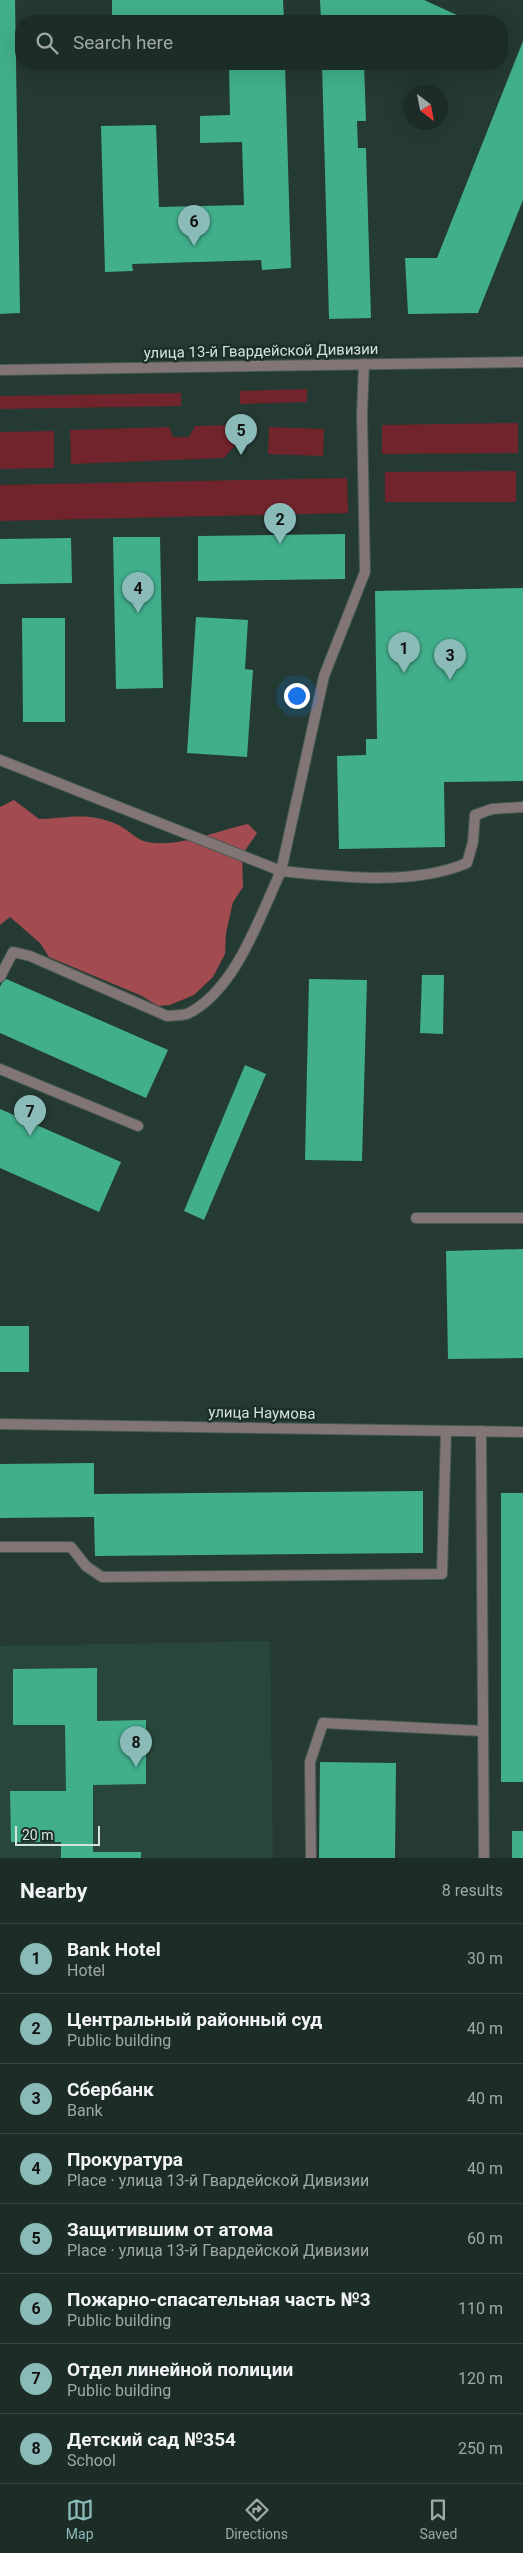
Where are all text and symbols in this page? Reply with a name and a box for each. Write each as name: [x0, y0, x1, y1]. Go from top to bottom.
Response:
search box: [15, 15, 508, 70]
icon: search: [33, 29, 61, 57]
text: Search here: [73, 31, 173, 54]
north arrow: [403, 85, 448, 130]
pin: 6: [178, 205, 210, 246]
street label: улица 13-й Гвардейской Дивизии: [143, 340, 379, 362]
pin: 5: [225, 414, 257, 455]
pin: 2: [264, 503, 296, 544]
pin: 4: [122, 572, 154, 613]
pin: 1: [388, 632, 420, 673]
pin: 3: [434, 639, 466, 680]
your location: [284, 683, 310, 709]
pin: 7: [14, 1095, 46, 1136]
street label: улица Наумова: [208, 1403, 316, 1423]
pin: 8: [120, 1726, 152, 1767]
scale bar: [15, 1823, 100, 1846]
text: 20 m: [22, 1827, 54, 1843]
text: Nearby: [20, 1879, 87, 1903]
text: 8 results: [442, 1881, 503, 1900]
text: Bank Hotel: [67, 1938, 161, 1961]
text: 1: [31, 1949, 41, 1968]
text: 30 m: [467, 1949, 503, 1968]
text: Hotel: [67, 1961, 105, 1980]
text: Центральный районный суд: [67, 2008, 322, 2031]
text: 2: [31, 2019, 41, 2038]
text: 40 m: [467, 2019, 503, 2038]
text: Public building: [67, 2031, 171, 2050]
text: Сбербанк: [67, 2078, 154, 2101]
text: 3: [31, 2089, 41, 2108]
text: 40 m: [467, 2089, 503, 2108]
text: Bank: [67, 2101, 103, 2120]
text: Прокуратура: [67, 2148, 183, 2171]
text: 4: [31, 2159, 41, 2178]
text: 40 m: [467, 2159, 503, 2178]
text: Place · улица 13-й Гвардейской Дивизии: [67, 2171, 369, 2190]
text: Защитившим от атома: [67, 2218, 273, 2241]
text: 5: [31, 2229, 41, 2248]
text: 60 m: [467, 2229, 503, 2248]
text: Place · улица 13-й Гвардейской Дивизии: [67, 2241, 369, 2260]
text: Пожарно-спасательная часть №3: [67, 2288, 371, 2311]
text: 6: [31, 2299, 41, 2318]
text: 110 m: [458, 2299, 503, 2318]
text: Public building: [67, 2311, 171, 2330]
text: Отдел линейной полиции: [67, 2358, 293, 2381]
text: 7: [31, 2369, 41, 2388]
text: 120 m: [458, 2369, 503, 2388]
text: Public building: [67, 2381, 171, 2400]
text: Детский сад №354: [67, 2428, 236, 2451]
text: 8: [31, 2439, 41, 2458]
text: 250 m: [458, 2439, 503, 2458]
text: School: [67, 2451, 116, 2470]
tab: Map: [66, 2496, 94, 2542]
tab: Directions: [225, 2496, 288, 2542]
tab: Saved: [419, 2496, 457, 2542]

